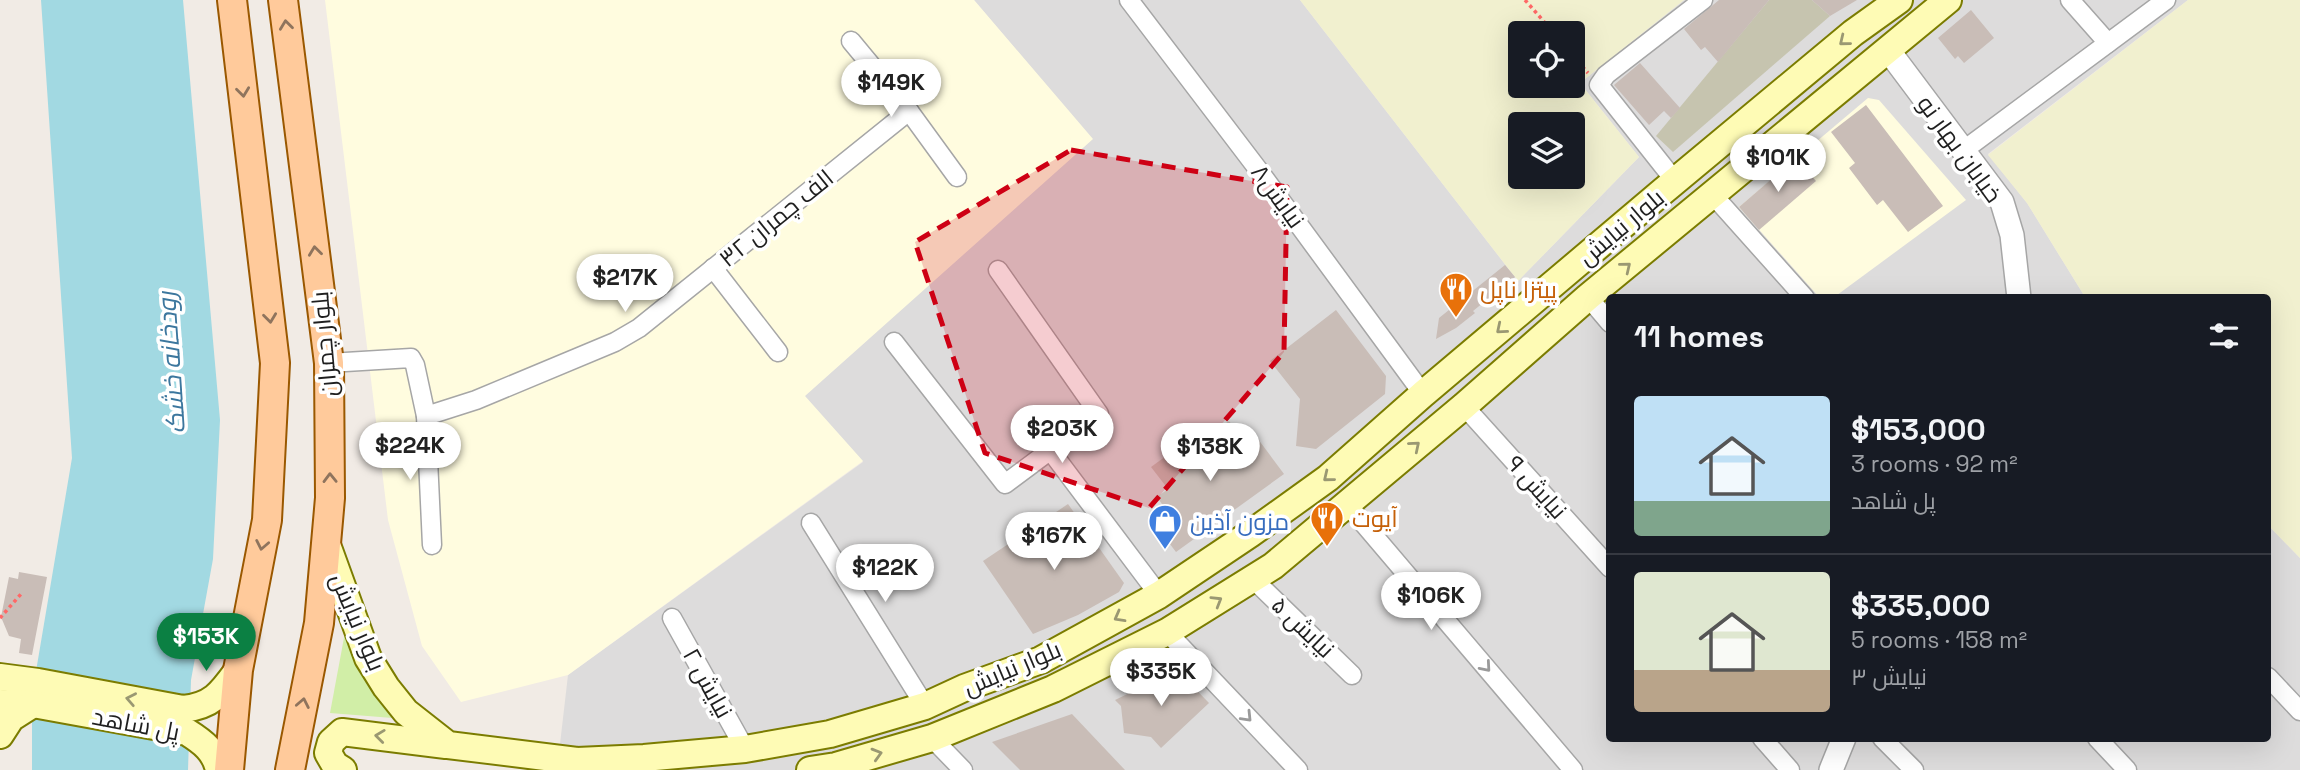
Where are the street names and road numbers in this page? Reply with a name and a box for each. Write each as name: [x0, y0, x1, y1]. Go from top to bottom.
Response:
street label: خیابان بهار نو: [1911, 89, 2009, 209]
street label: نیایش۸: [1244, 158, 1312, 234]
street label: ۳۲ الف چمران: [712, 162, 840, 274]
street label: بلوار نیایش: [1571, 182, 1671, 272]
street label: بلوار چمران: [304, 290, 345, 398]
street label: نیایش ۹: [1500, 449, 1574, 525]
street label: بلوار نیایش: [324, 568, 392, 676]
street label: نیایش ۵: [1265, 589, 1341, 665]
street label: بلوار نیایش: [958, 634, 1066, 702]
street label: نیایش ۲: [676, 642, 740, 724]
street label: پل شاهد: [90, 700, 183, 749]

